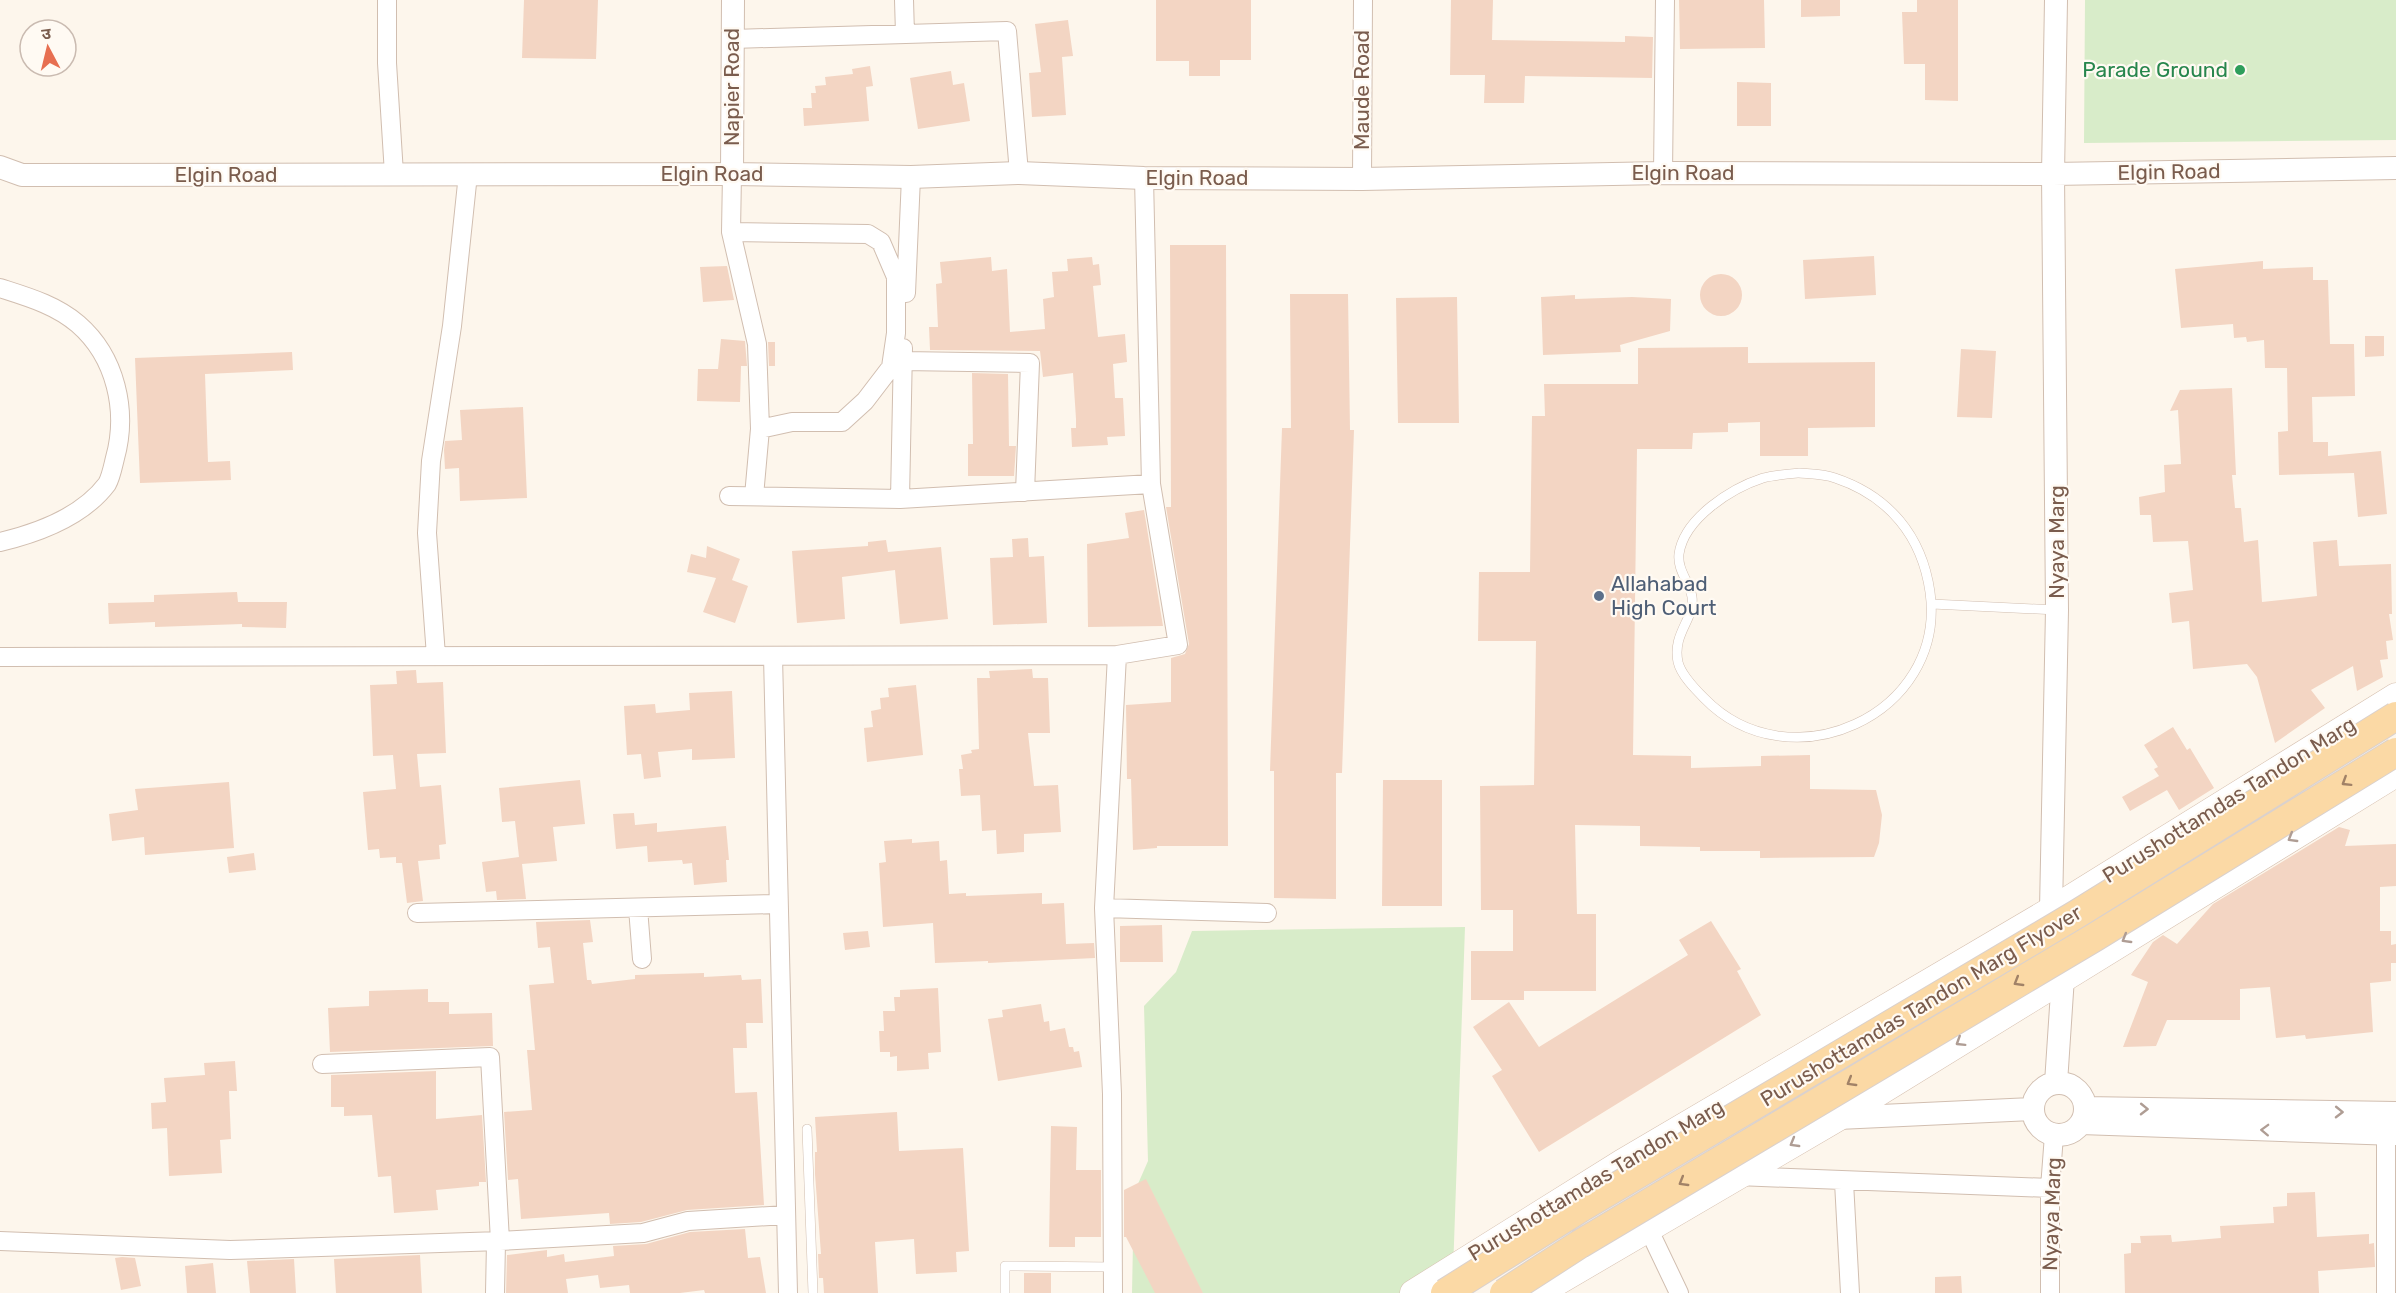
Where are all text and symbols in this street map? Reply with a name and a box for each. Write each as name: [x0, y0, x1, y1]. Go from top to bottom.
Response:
north arrow: [18, 18, 78, 78]
text: उ: [40, 24, 53, 44]
street label: Napier Road: [719, 28, 744, 146]
street label: Maude Road: [1349, 30, 1374, 150]
place label: Parade Ground: [2082, 57, 2228, 82]
marker: Parade Ground: [2233, 63, 2247, 77]
street label: Elgin Road: [2117, 158, 2221, 185]
street label: Elgin Road: [1631, 160, 1735, 185]
street label: Elgin Road: [660, 161, 764, 186]
street label: Elgin Road: [174, 162, 278, 187]
street label: Elgin Road: [1145, 165, 1249, 190]
street label: Nyaya Marg: [2044, 485, 2069, 599]
place label: Allahabad High Court: [1611, 571, 1716, 620]
marker: Allahabad High Court: [1592, 589, 1606, 603]
street label: Purushottamdas Tandon Marg: [2098, 711, 2360, 888]
one-way arrow: [2342, 775, 2352, 787]
one-way arrow: [2288, 830, 2298, 842]
street label: Purushottamdas Tandon Marg Flyover: [1756, 900, 2086, 1112]
one-way arrow: [2122, 932, 2132, 944]
one-way arrow: [2014, 975, 2024, 987]
one-way arrow: [1956, 1034, 1966, 1046]
one-way arrow: [1847, 1075, 1857, 1087]
street label: Purushottamdas Tandon Marg: [1463, 1093, 1728, 1266]
one-way arrow: [2139, 1102, 2148, 1115]
one-way arrow: [2334, 1106, 2343, 1118]
one-way arrow: [2261, 1123, 2270, 1136]
one-way arrow: [1789, 1136, 1800, 1148]
street label: Nyaya Marg: [2037, 1157, 2066, 1271]
one-way arrow: [1679, 1175, 1689, 1187]

